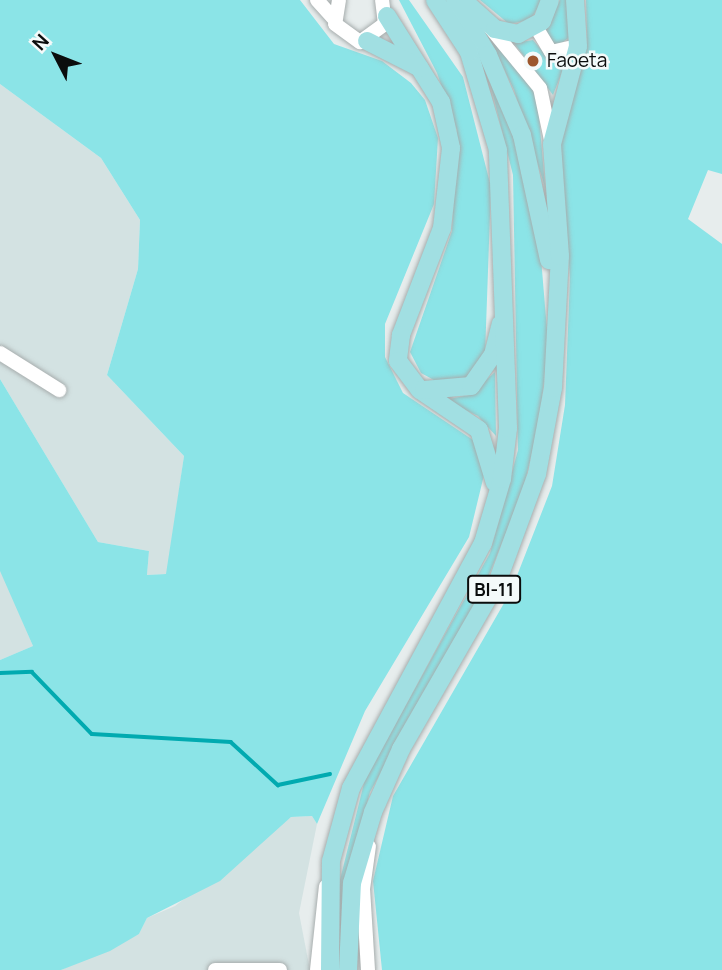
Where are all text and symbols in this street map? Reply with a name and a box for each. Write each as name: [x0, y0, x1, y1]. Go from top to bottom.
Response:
north arrow: [21, 21, 91, 91]
text: N: [26, 28, 55, 56]
place label: Faoeta: [547, 50, 607, 72]
marker: Faoeta: [525, 53, 541, 69]
road number: BI-11: [466, 574, 522, 604]

